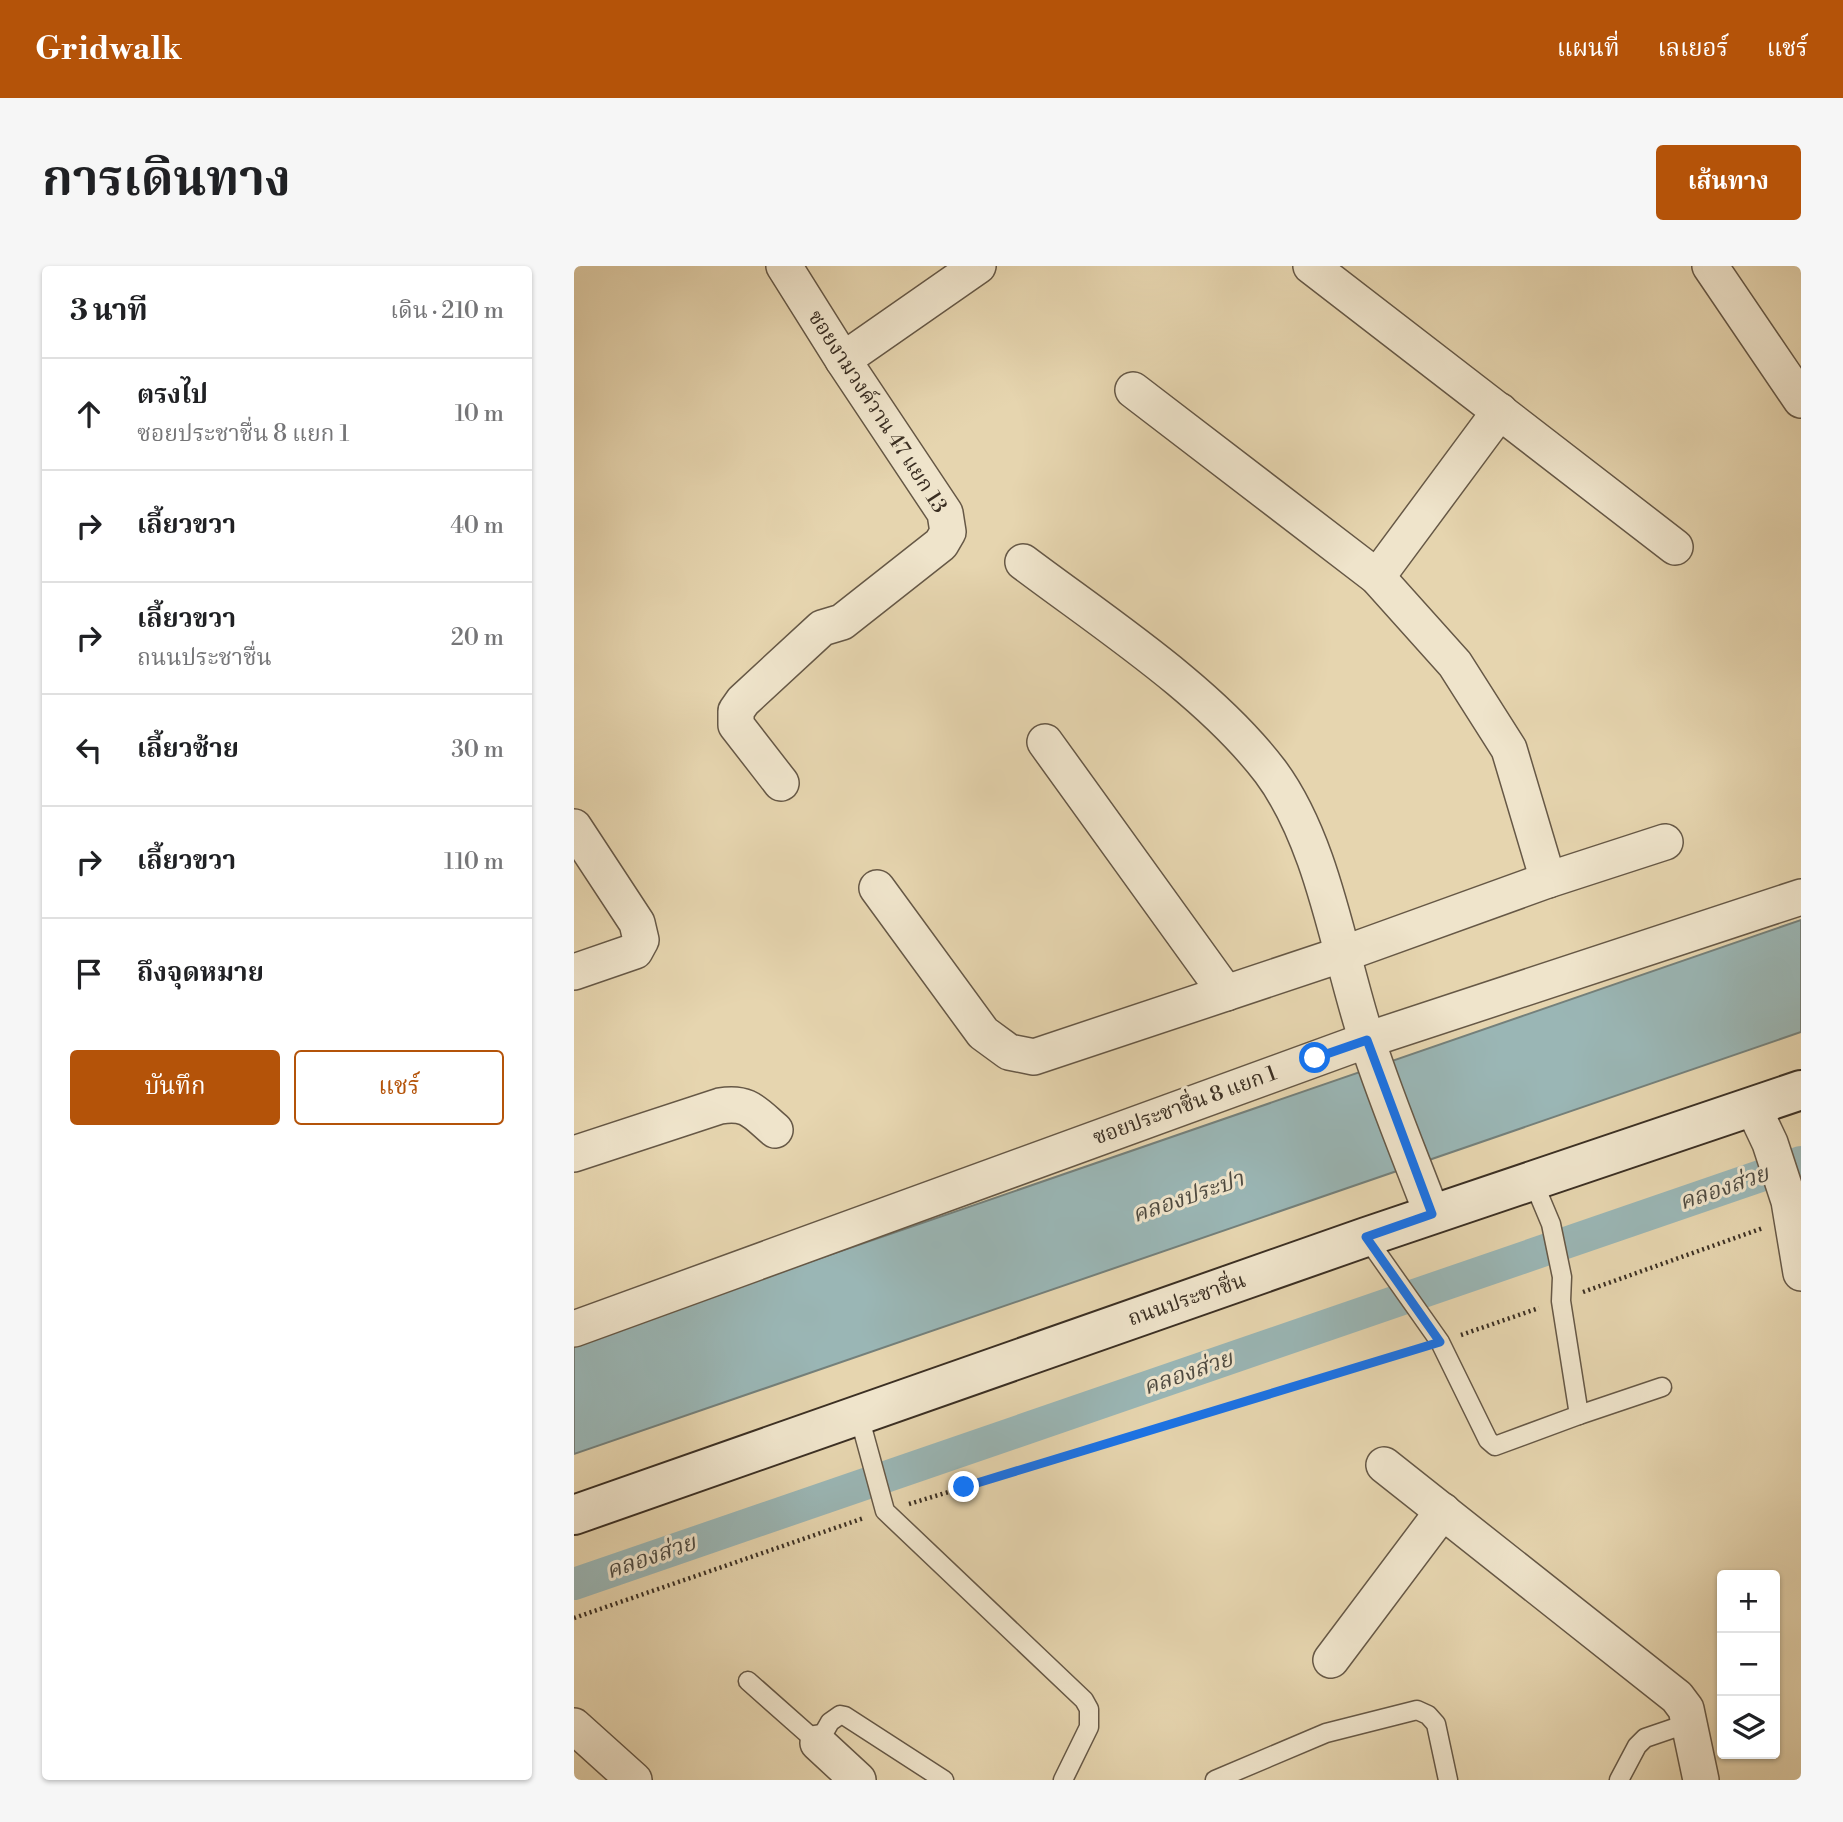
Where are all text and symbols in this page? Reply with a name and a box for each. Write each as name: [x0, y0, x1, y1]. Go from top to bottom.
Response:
text: Gridwalk: [35, 29, 182, 70]
text: แผนที่: [1557, 34, 1620, 64]
text: เลเยอร์: [1658, 34, 1729, 64]
text: แชร์: [1767, 34, 1808, 64]
button: เส้นทาง: [1656, 145, 1801, 220]
text: การเดินทาง: [42, 150, 291, 211]
text: 3 นาที: [70, 292, 148, 330]
text: เดิน · 210 m: [390, 297, 504, 325]
street label: ซอยงามวงค์วาน 47 แยก 13: [802, 305, 953, 518]
text: ตรงไป: [137, 379, 208, 411]
icon: ahead: [70, 395, 108, 433]
text: 10 m: [455, 400, 504, 428]
text: ซอยประชาชื่น 8 แยก 1: [137, 420, 349, 448]
icon: right: [70, 507, 108, 545]
text: เลี้ยวขวา: [137, 509, 236, 541]
text: 40 m: [450, 512, 504, 540]
text: เลี้ยวขวา: [137, 603, 236, 635]
icon: right: [70, 619, 108, 657]
text: 20 m: [451, 624, 504, 652]
text: ถนนประชาชื่น: [137, 644, 272, 672]
icon: left: [70, 731, 108, 769]
text: เลี้ยวซ้าย: [137, 733, 239, 765]
text: 30 m: [451, 736, 504, 764]
icon: right: [70, 843, 108, 881]
text: เลี้ยวขวา: [137, 845, 236, 877]
text: 110 m: [444, 848, 504, 876]
icon: arrive: [70, 955, 108, 993]
text: ถึงจุดหมาย: [137, 957, 264, 989]
route start: [1299, 1042, 1330, 1073]
button: บันทึก: [70, 1050, 280, 1125]
button: แชร์: [294, 1050, 504, 1125]
street label: ซอยประชาชื่น 8 แยก 1: [1088, 1057, 1281, 1151]
water label: คลองส่วย: [1675, 1159, 1774, 1216]
water label: คลองประปา: [1128, 1165, 1248, 1229]
street label: ถนนประชาชื่น: [1123, 1264, 1249, 1332]
water label: คลองส่วย: [1139, 1344, 1238, 1401]
route end: [948, 1471, 979, 1502]
water label: คลองส่วย: [602, 1528, 701, 1585]
map controls: [1717, 1570, 1780, 1759]
button: +: [1717, 1570, 1780, 1633]
button: −: [1717, 1633, 1780, 1696]
button: layers: [1717, 1696, 1780, 1759]

